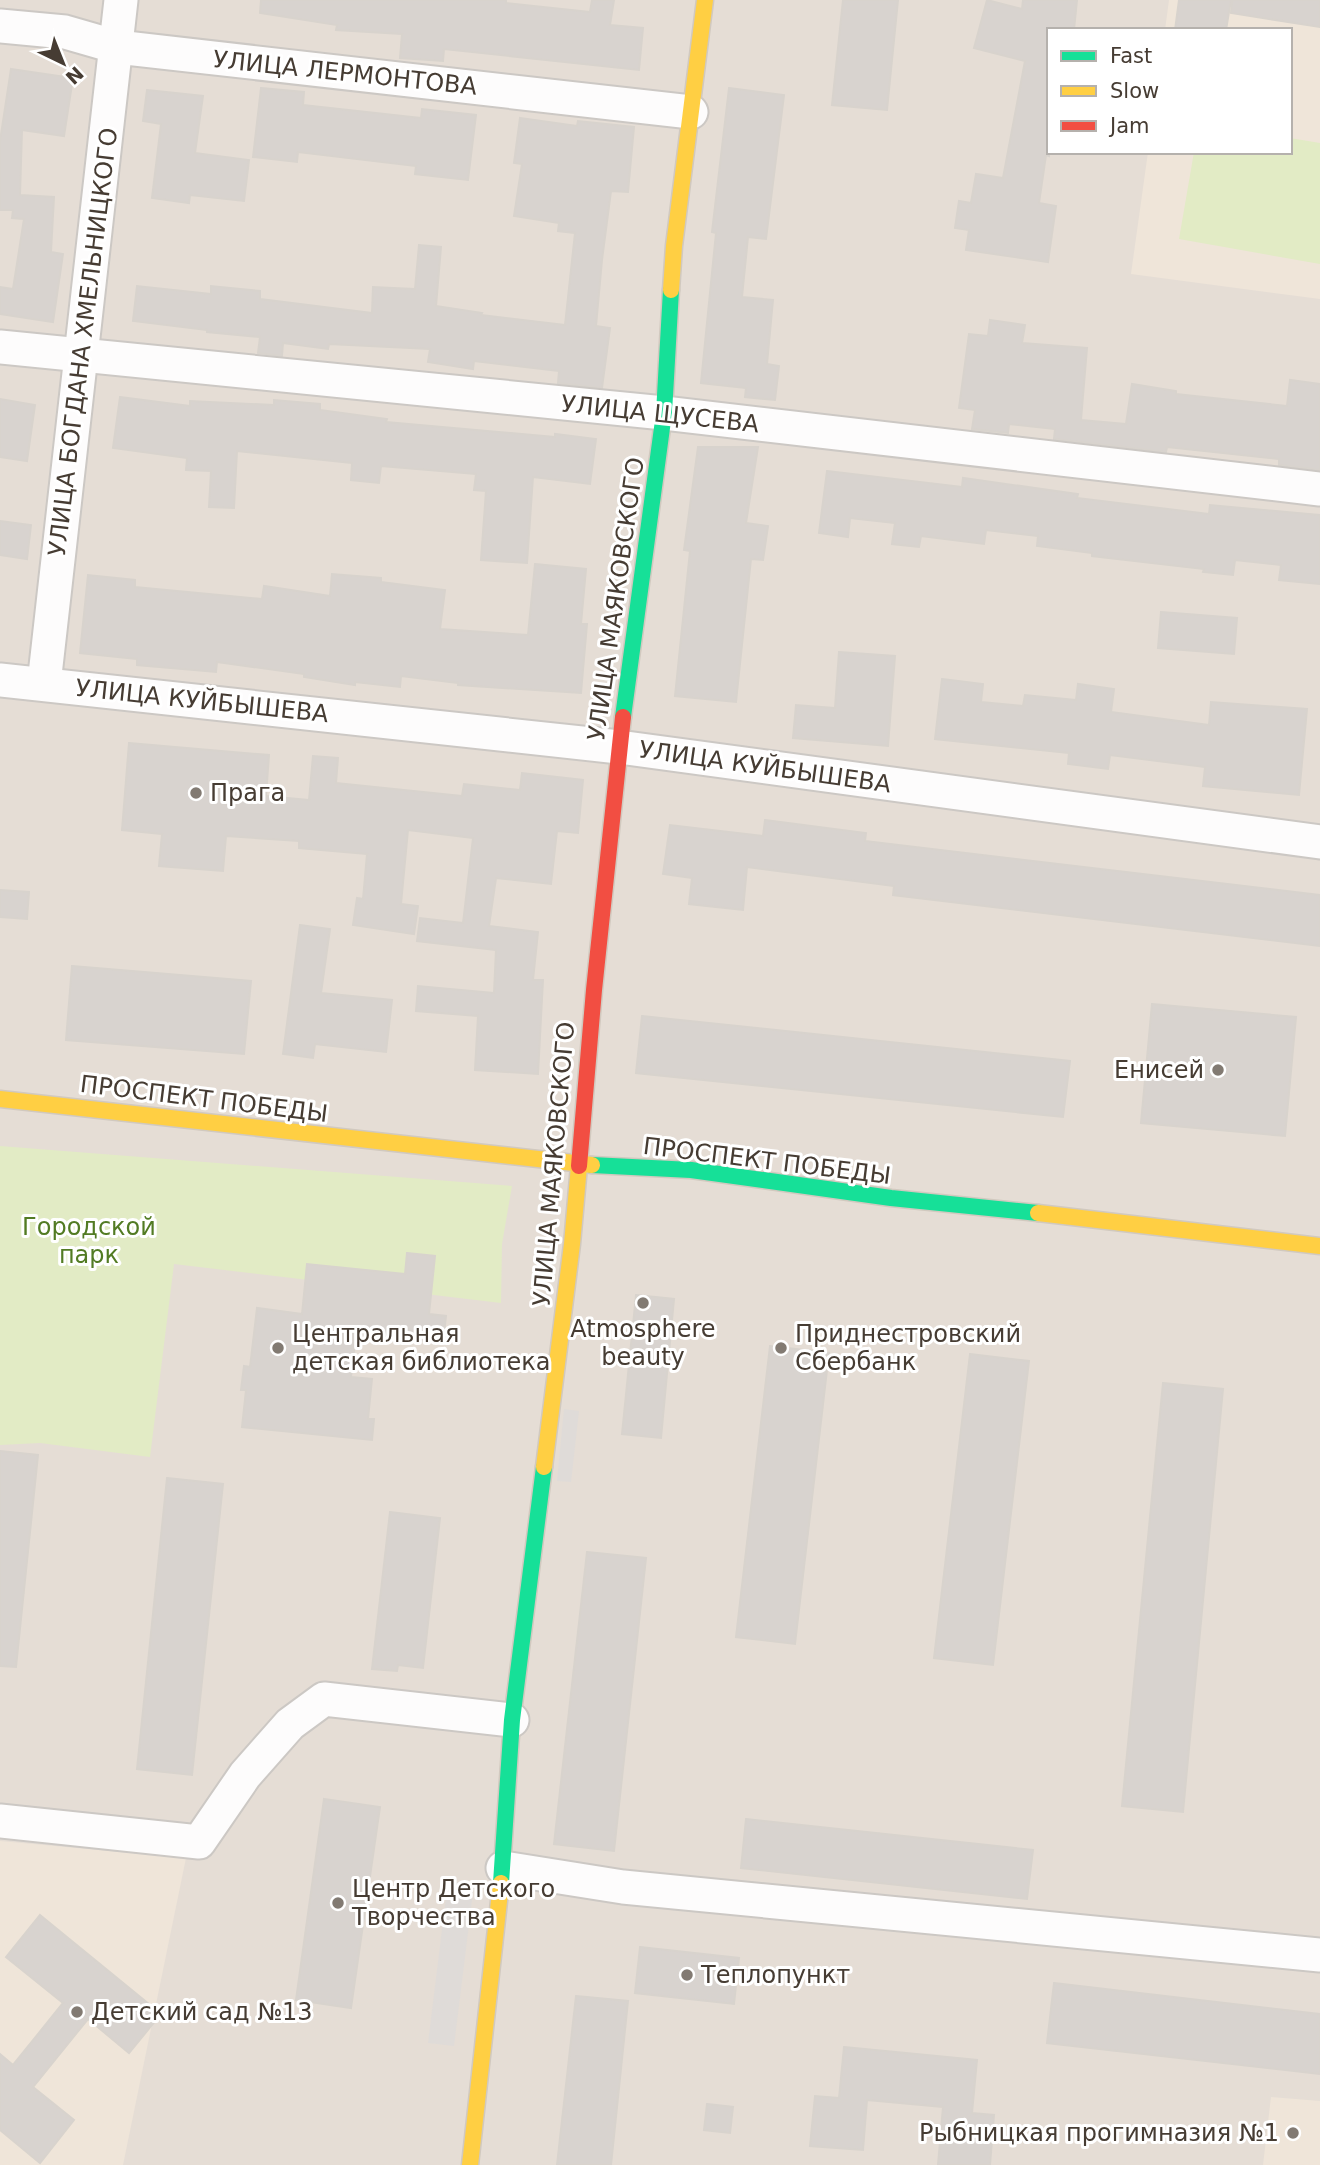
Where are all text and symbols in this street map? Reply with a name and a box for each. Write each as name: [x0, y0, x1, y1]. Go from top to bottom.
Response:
north arrow: [28, 28, 98, 98]
legend: [1047, 28, 1292, 154]
text: Fast: [1110, 44, 1152, 68]
street label: УЛИЦА ЛЕРМОНТОВА: [212, 45, 479, 101]
text: N: [61, 62, 88, 89]
text: Slow: [1110, 79, 1159, 103]
text: Jam: [1108, 114, 1150, 138]
street label: УЛИЦА БОГДАНА ХМЕЛЬНИЦКОГО: [43, 126, 123, 558]
street label: УЛИЦА ЩУСЕВА: [560, 390, 761, 438]
street label: УЛИЦА МАЯКОВСКОГО: [582, 456, 650, 742]
street label: УЛИЦА КУЙБЫШЕВА: [74, 673, 331, 728]
street label: УЛИЦА КУЙБЫШЕВА: [637, 734, 894, 799]
place label: Прага: [210, 779, 285, 807]
marker: Прага: [188, 785, 204, 801]
street label: УЛИЦА МАЯКОВСКОГО: [528, 1020, 580, 1308]
place label: Енисей: [1114, 1056, 1204, 1084]
marker: Енисей: [1210, 1062, 1226, 1078]
street label: ПРОСПЕКТ ПОБЕДЫ: [79, 1070, 329, 1128]
street label: ПРОСПЕКТ ПОБЕДЫ: [642, 1132, 892, 1190]
park label: Городской парк: [22, 1213, 156, 1269]
marker: Atmosphere beauty: [635, 1295, 651, 1311]
place label: Atmosphere beauty: [570, 1315, 716, 1371]
place label: Центральная детская библиотека: [292, 1320, 551, 1376]
place label: Приднестровский Сбербанк: [795, 1320, 1021, 1376]
marker: Центральная детская библиотека: [270, 1340, 286, 1356]
marker: Приднестровский Сбербанк: [773, 1340, 789, 1356]
place label: Центр Детского Творчества: [351, 1875, 555, 1931]
marker: Центр Детского Творчества: [330, 1895, 346, 1911]
place label: Теплопункт: [700, 1961, 850, 1989]
marker: Теплопункт: [679, 1967, 695, 1983]
place label: Детский сад №13: [91, 1998, 313, 2026]
marker: Детский сад №13: [69, 2004, 85, 2020]
place label: Рыбницкая прогимназия №1: [919, 2119, 1279, 2147]
marker: Рыбницкая прогимназия №1: [1285, 2125, 1301, 2141]

